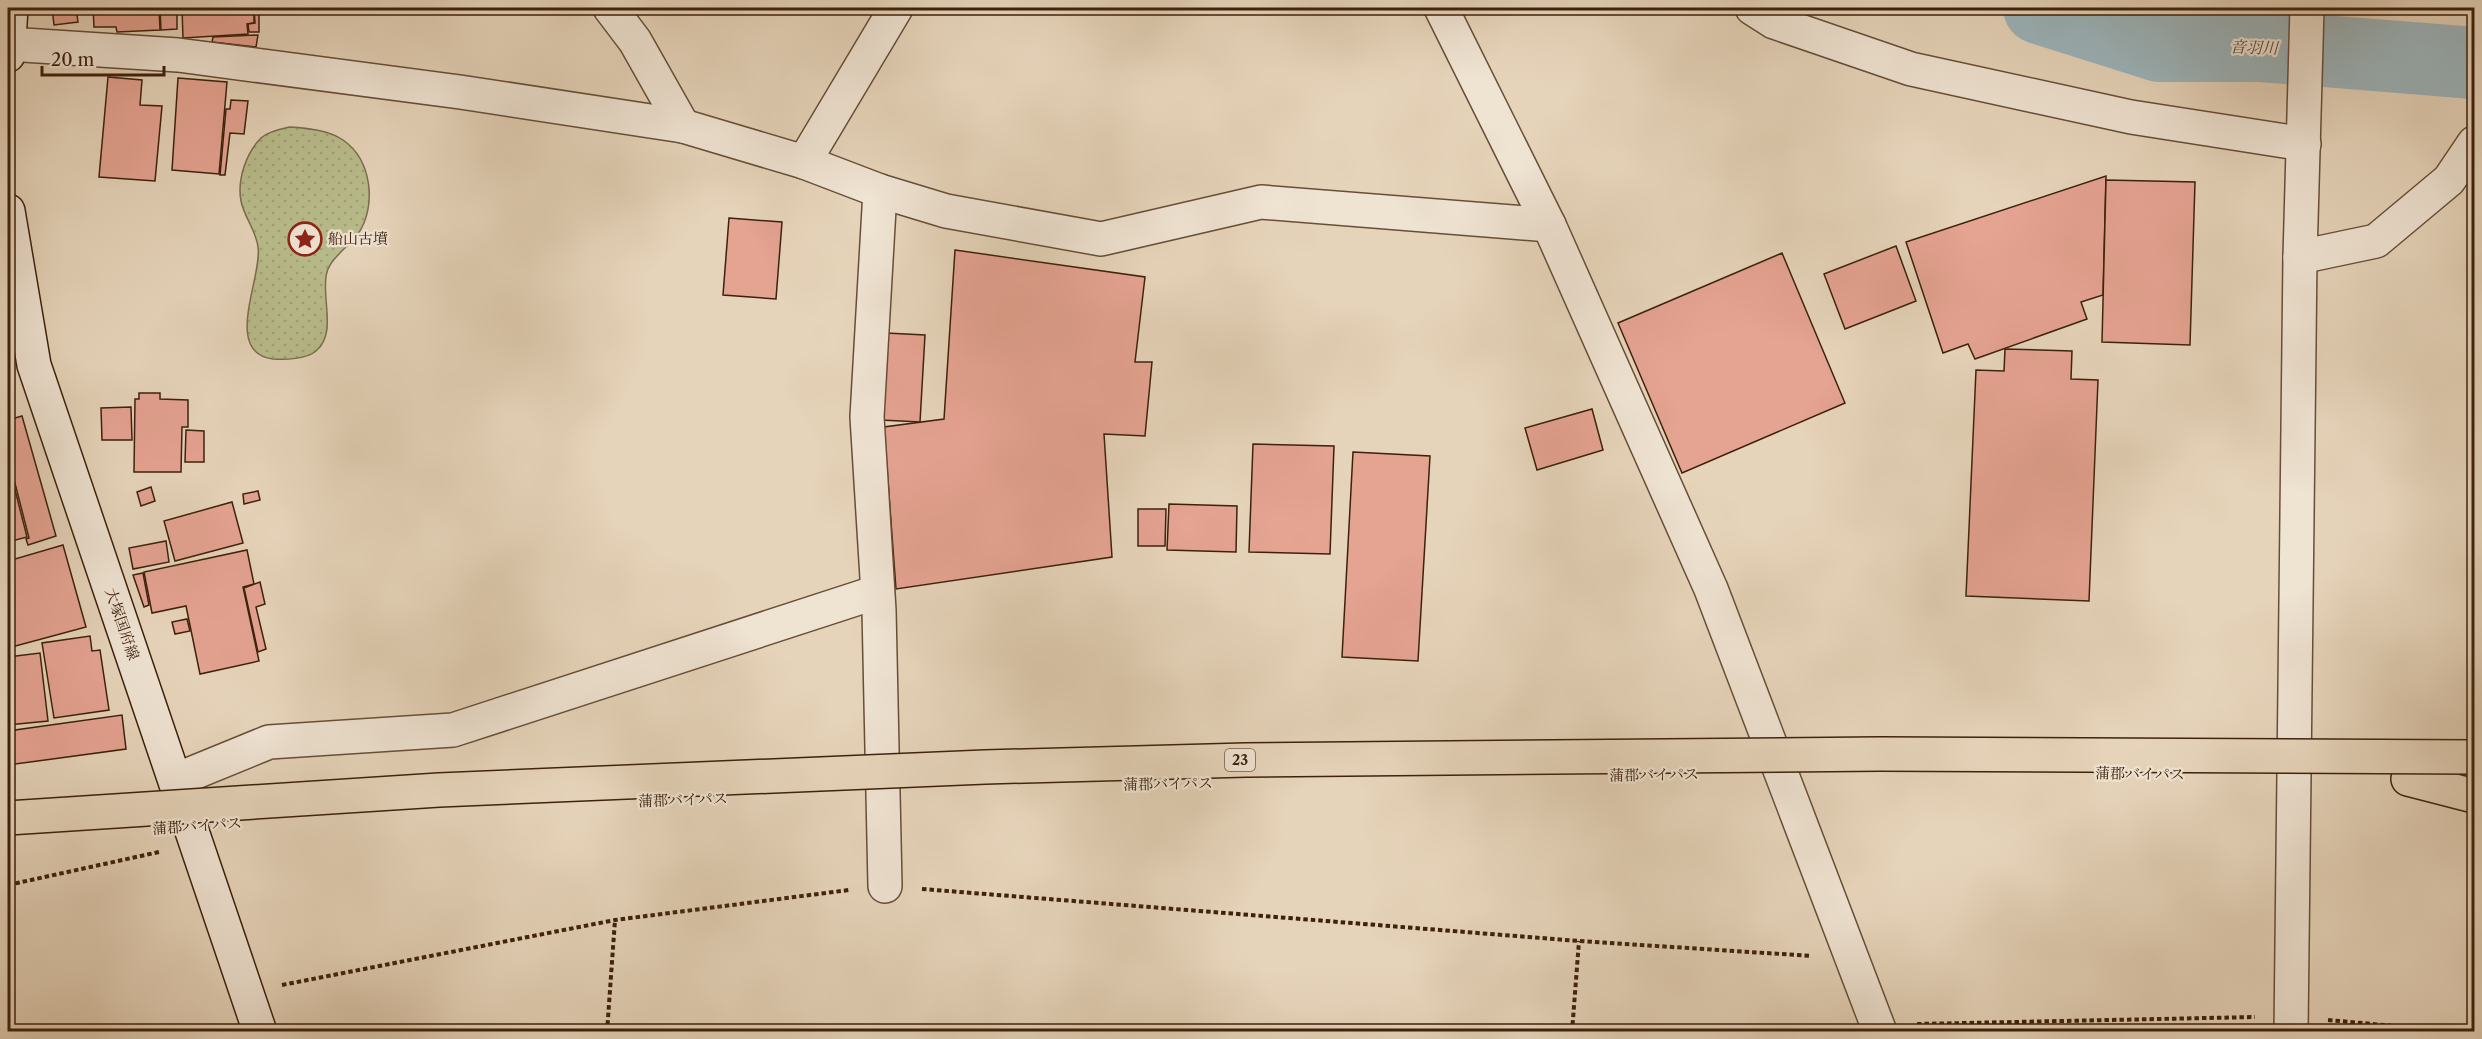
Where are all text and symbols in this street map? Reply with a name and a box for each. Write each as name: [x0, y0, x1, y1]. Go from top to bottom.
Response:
water label: 音羽川: [2230, 36, 2280, 58]
scale bar: [42, 39, 164, 77]
text: 20 m: [51, 49, 95, 71]
place icon: 船山古墳: [287, 221, 323, 257]
place label: 船山古墳: [328, 229, 388, 248]
street label: 大塚国府線: [101, 585, 144, 662]
road number: 23: [1225, 749, 1255, 771]
street label: 蒲郡バイパス: [2095, 763, 2185, 784]
street label: 蒲郡バイパス: [1609, 764, 1699, 785]
street label: 蒲郡バイパス: [1123, 773, 1213, 794]
street label: 蒲郡バイパス: [638, 788, 728, 811]
street label: 蒲郡バイパス: [152, 813, 242, 838]

